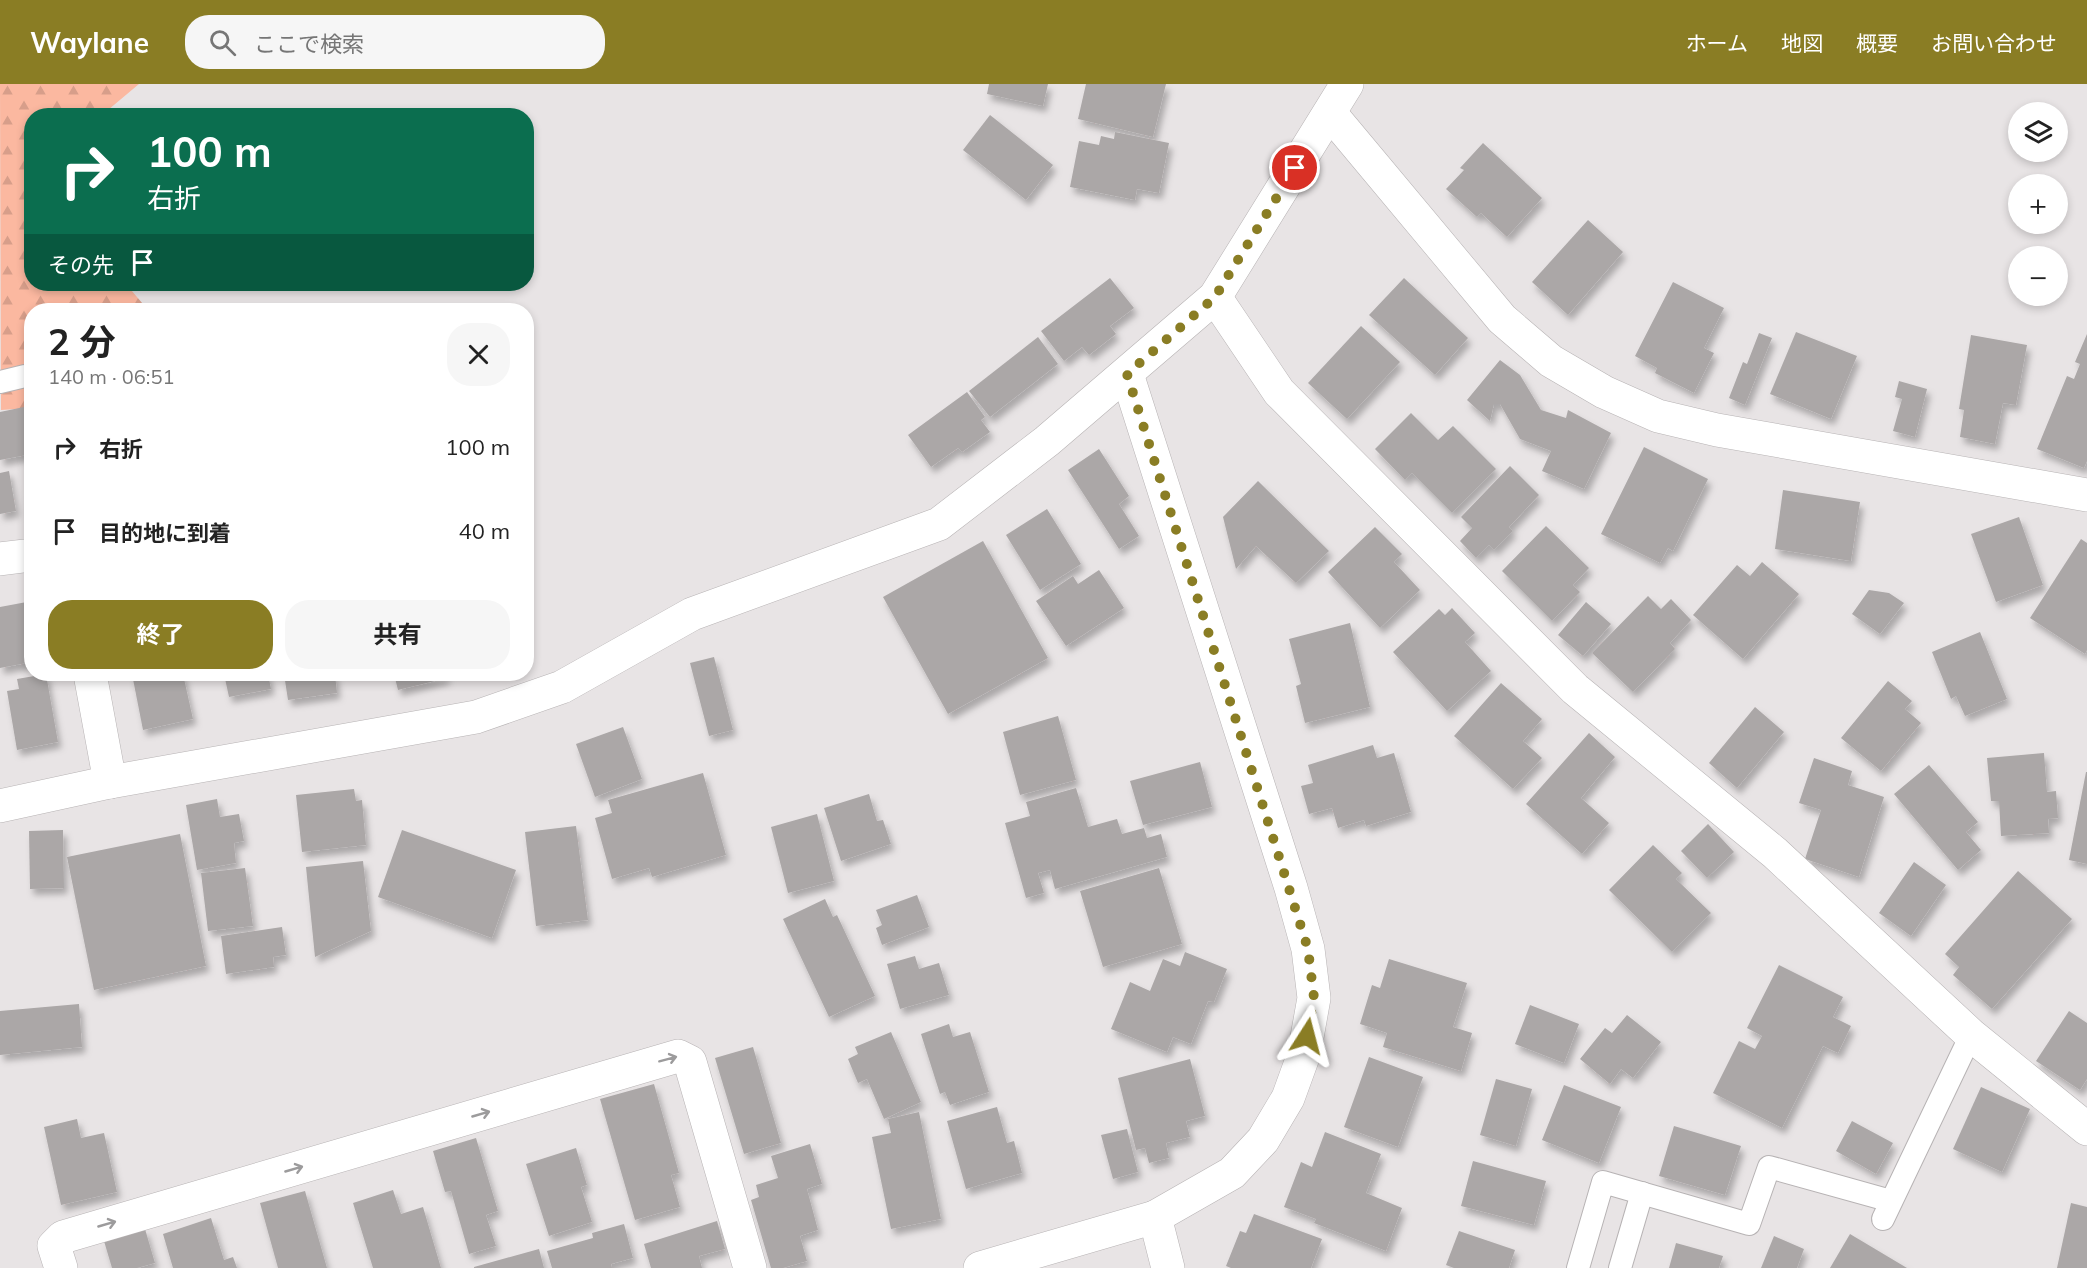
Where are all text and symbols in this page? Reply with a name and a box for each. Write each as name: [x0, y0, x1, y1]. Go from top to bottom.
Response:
search box: [185, 15, 605, 69]
text: Waylane: [30, 25, 149, 60]
icon: search: [206, 26, 239, 59]
text: ここで検索: [254, 30, 364, 58]
text: ホーム: [1686, 30, 1748, 56]
text: 地図: [1781, 30, 1823, 56]
text: 概要: [1856, 30, 1898, 56]
text: お問い合わせ: [1931, 30, 2057, 56]
map controls: [2008, 102, 2068, 306]
button: layers: [2008, 102, 2068, 162]
text: 100 m: [147, 125, 272, 178]
icon: right: [48, 132, 126, 210]
pin: [1269, 142, 1320, 193]
icon: arrive: [1278, 151, 1311, 184]
button: +: [2008, 174, 2068, 234]
text: 右折: [147, 181, 201, 215]
icon: arrive: [126, 246, 159, 279]
button: −: [2008, 246, 2068, 306]
text: その先: [48, 251, 114, 279]
text: 2 分: [48, 319, 115, 364]
button: close: [447, 323, 510, 386]
text: 140 m · 06:51: [48, 364, 174, 389]
icon: right: [48, 431, 81, 464]
text: 100 m: [445, 433, 510, 461]
text: 右折: [99, 435, 143, 463]
icon: arrive: [48, 515, 81, 548]
text: 40 m: [459, 517, 510, 545]
text: 目的地に到着: [99, 519, 231, 547]
button: 終了: [48, 600, 273, 669]
button: 共有: [285, 600, 510, 669]
position arrow: [1275, 1004, 1339, 1068]
one-way arrow: [658, 1053, 677, 1064]
one-way arrow: [471, 1108, 490, 1119]
one-way arrow: [284, 1163, 303, 1174]
one-way arrow: [97, 1218, 116, 1229]

